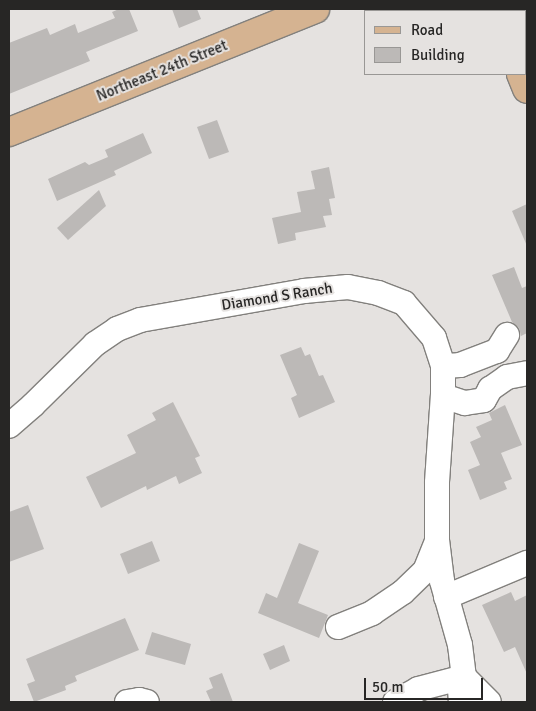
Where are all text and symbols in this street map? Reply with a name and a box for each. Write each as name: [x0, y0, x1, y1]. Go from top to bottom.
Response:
legend: [364, 10, 526, 75]
text: Road: [411, 21, 443, 39]
street label: Northeast 24th Street: [94, 37, 230, 105]
text: Building: [411, 46, 465, 64]
street label: Diamond S Ranch: [220, 279, 334, 315]
scale bar: [366, 668, 485, 700]
text: 50 m: [372, 678, 403, 696]

